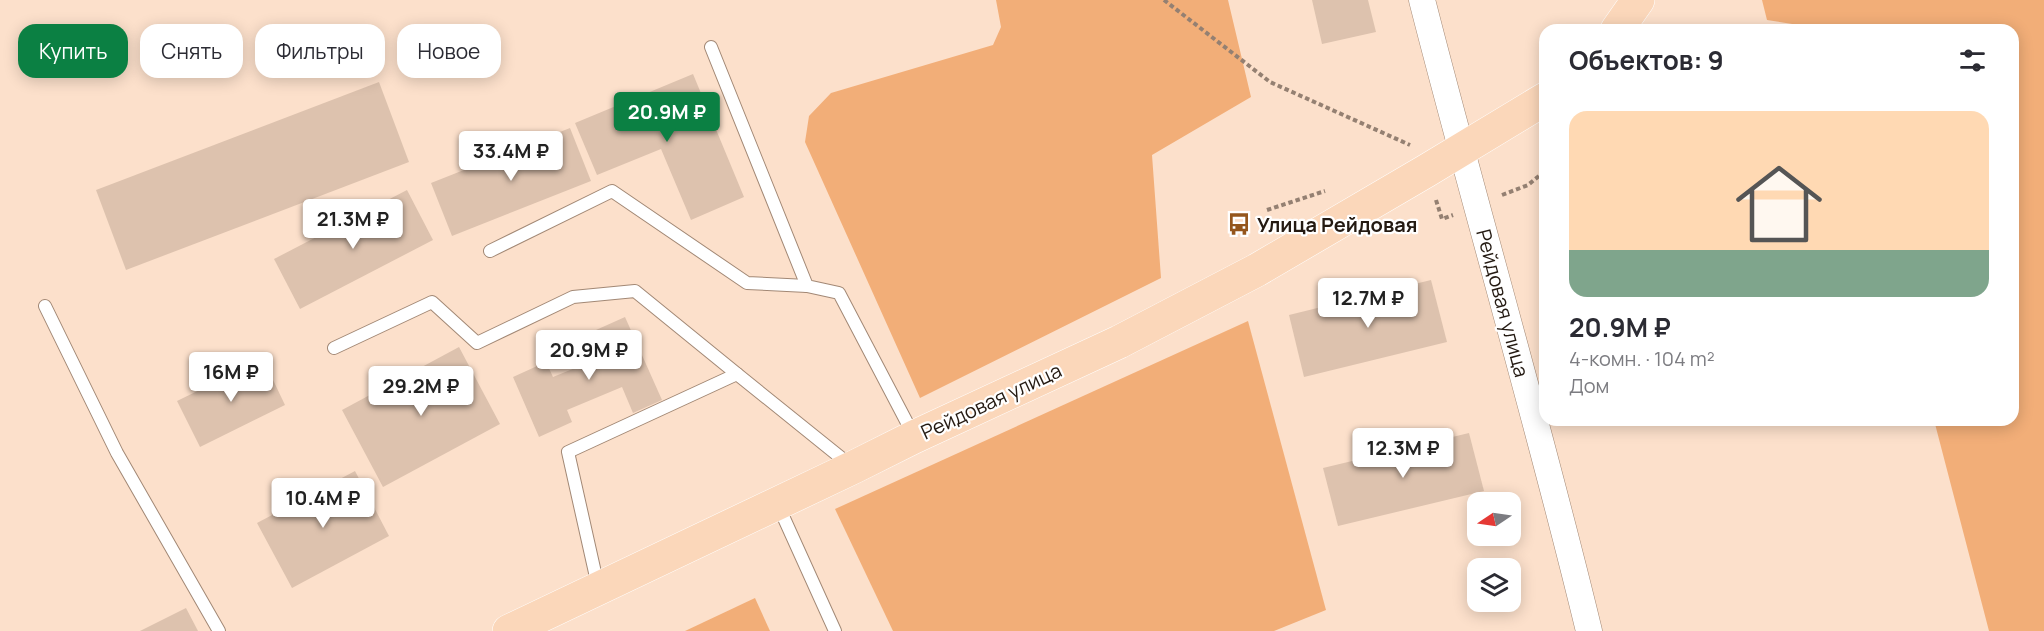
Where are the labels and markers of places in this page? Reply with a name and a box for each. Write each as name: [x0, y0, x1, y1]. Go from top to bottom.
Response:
pin: 20.9M ₽: [612, 92, 722, 143]
pin: 33.4M ₽: [456, 131, 566, 182]
pin: 21.3M ₽: [298, 199, 408, 250]
bus stop icon: Улица Рейдовая: [1226, 211, 1252, 237]
place label: Улица Рейдовая: [1257, 211, 1417, 238]
pin: 12.7M ₽: [1313, 278, 1423, 329]
pin: 20.9M ₽: [534, 330, 644, 381]
pin: 16M ₽: [189, 352, 273, 403]
pin: 29.2M ₽: [366, 366, 476, 417]
pin: 12.3M ₽: [1348, 428, 1458, 479]
pin: 10.4M ₽: [268, 478, 378, 529]

